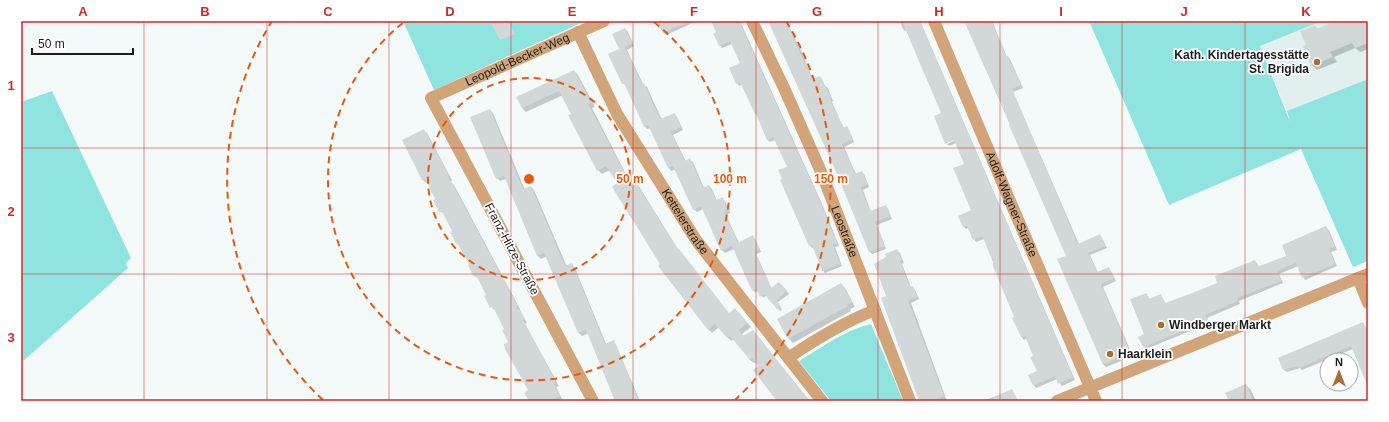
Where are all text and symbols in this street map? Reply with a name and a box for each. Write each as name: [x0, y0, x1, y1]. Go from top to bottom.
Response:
text: A: [78, 4, 88, 19]
text: B: [200, 4, 210, 19]
text: C: [323, 4, 333, 19]
text: D: [445, 4, 455, 19]
text: E: [568, 4, 577, 19]
text: F: [690, 4, 698, 19]
text: G: [812, 4, 822, 19]
text: H: [934, 4, 944, 19]
text: I: [1059, 4, 1063, 19]
text: J: [1180, 4, 1188, 19]
text: K: [1301, 4, 1311, 19]
scale bar: [32, 30, 133, 56]
street label: Leopold-Becker-Weg: [463, 30, 572, 89]
text: 50 m: [38, 37, 65, 51]
place label: Kath. Kindertagesstätte St. Brigida: [1174, 48, 1309, 76]
marker: Kath. Kindertagesstätte St. Brigida: [1312, 57, 1322, 67]
text: 1: [7, 78, 15, 93]
street label: Adolf-Wagner-Straße: [983, 149, 1040, 259]
centre of rings: [522, 172, 536, 186]
text: 50 m: [616, 172, 644, 186]
text: 100 m: [713, 172, 747, 186]
text: 150 m: [814, 172, 848, 186]
street label: Kettelerstraße: [659, 186, 712, 257]
street label: Franz-Hitze-Straße: [482, 201, 542, 298]
text: 2: [7, 204, 15, 219]
street label: Leostraße: [828, 204, 861, 260]
place label: Windberger Markt: [1169, 318, 1271, 332]
marker: Windberger Markt: [1156, 320, 1166, 330]
text: 3: [7, 330, 15, 345]
place label: Haarklein: [1118, 347, 1172, 361]
marker: Haarklein: [1105, 349, 1115, 359]
north arrow: [1319, 352, 1359, 392]
text: N: [1335, 356, 1343, 368]

